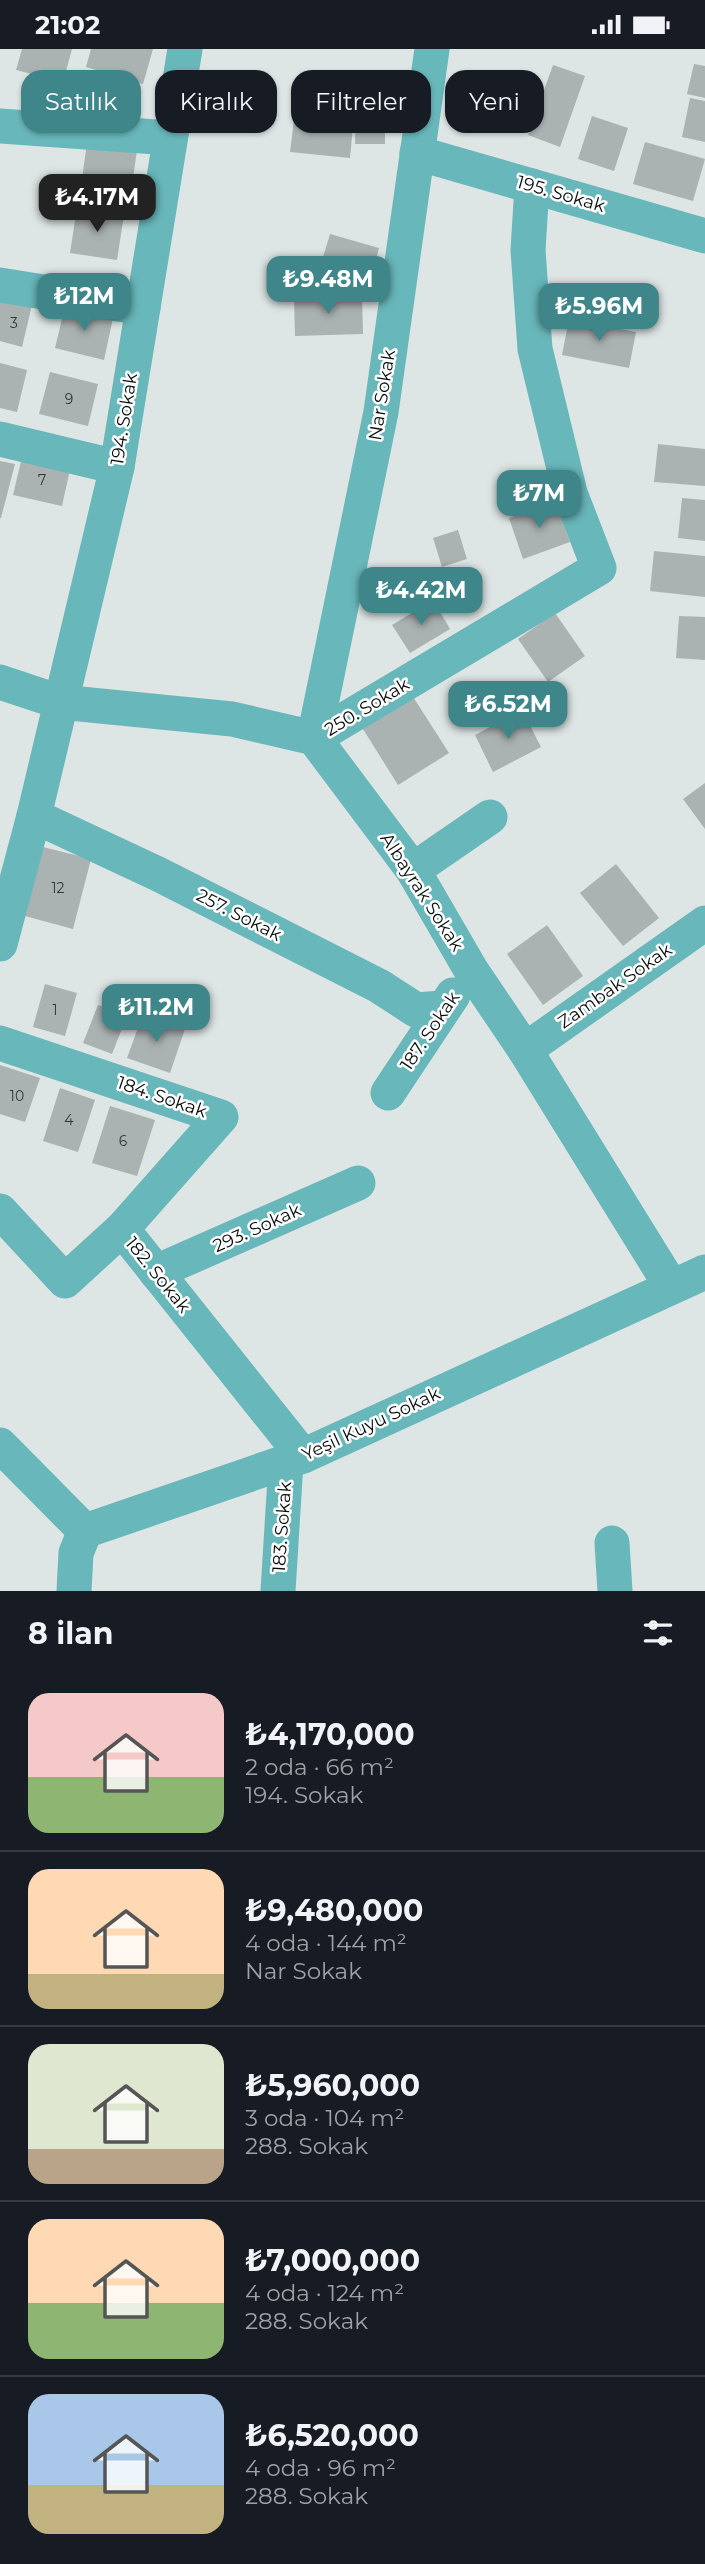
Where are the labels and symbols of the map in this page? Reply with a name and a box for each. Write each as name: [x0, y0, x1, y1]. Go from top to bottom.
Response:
street label: 195. Sokak: [514, 171, 608, 217]
pin: ₺4.17M: [40, 174, 154, 234]
pin: ₺9.48M: [271, 257, 385, 316]
pin: ₺12M: [43, 273, 125, 333]
pin: ₺5.96M: [542, 283, 656, 343]
house number: 3: [10, 314, 18, 332]
street label: Nar Sokak: [364, 348, 400, 442]
street label: 194. Sokak: [106, 371, 142, 466]
house number: 9: [65, 390, 73, 408]
pin: ₺7M: [505, 470, 573, 530]
house number: 7: [38, 471, 46, 489]
pin: ₺4.42M: [364, 567, 478, 627]
street label: 250. Sokak: [321, 673, 414, 741]
pin: ₺6.52M: [451, 681, 565, 741]
street label: Albayrak Sokak: [376, 829, 469, 956]
house number: 12: [51, 879, 65, 897]
street label: 257. Sokak: [193, 884, 285, 946]
street label: Zambak Sokak: [554, 938, 676, 1033]
pin: ₺11.2M: [99, 985, 213, 1044]
street label: 187. Sokak: [396, 987, 465, 1075]
house number: 1: [52, 1001, 58, 1019]
street label: 184. Sokak: [114, 1071, 210, 1123]
house number: 10: [10, 1087, 24, 1105]
house number: 4: [64, 1111, 74, 1129]
house number: 6: [119, 1132, 128, 1150]
street label: 293. Sokak: [210, 1199, 305, 1257]
street label: 182. Sokak: [121, 1233, 195, 1318]
street label: Yeşil Kuyu Sokak: [298, 1382, 444, 1466]
street label: 183. Sokak: [268, 1481, 296, 1573]

